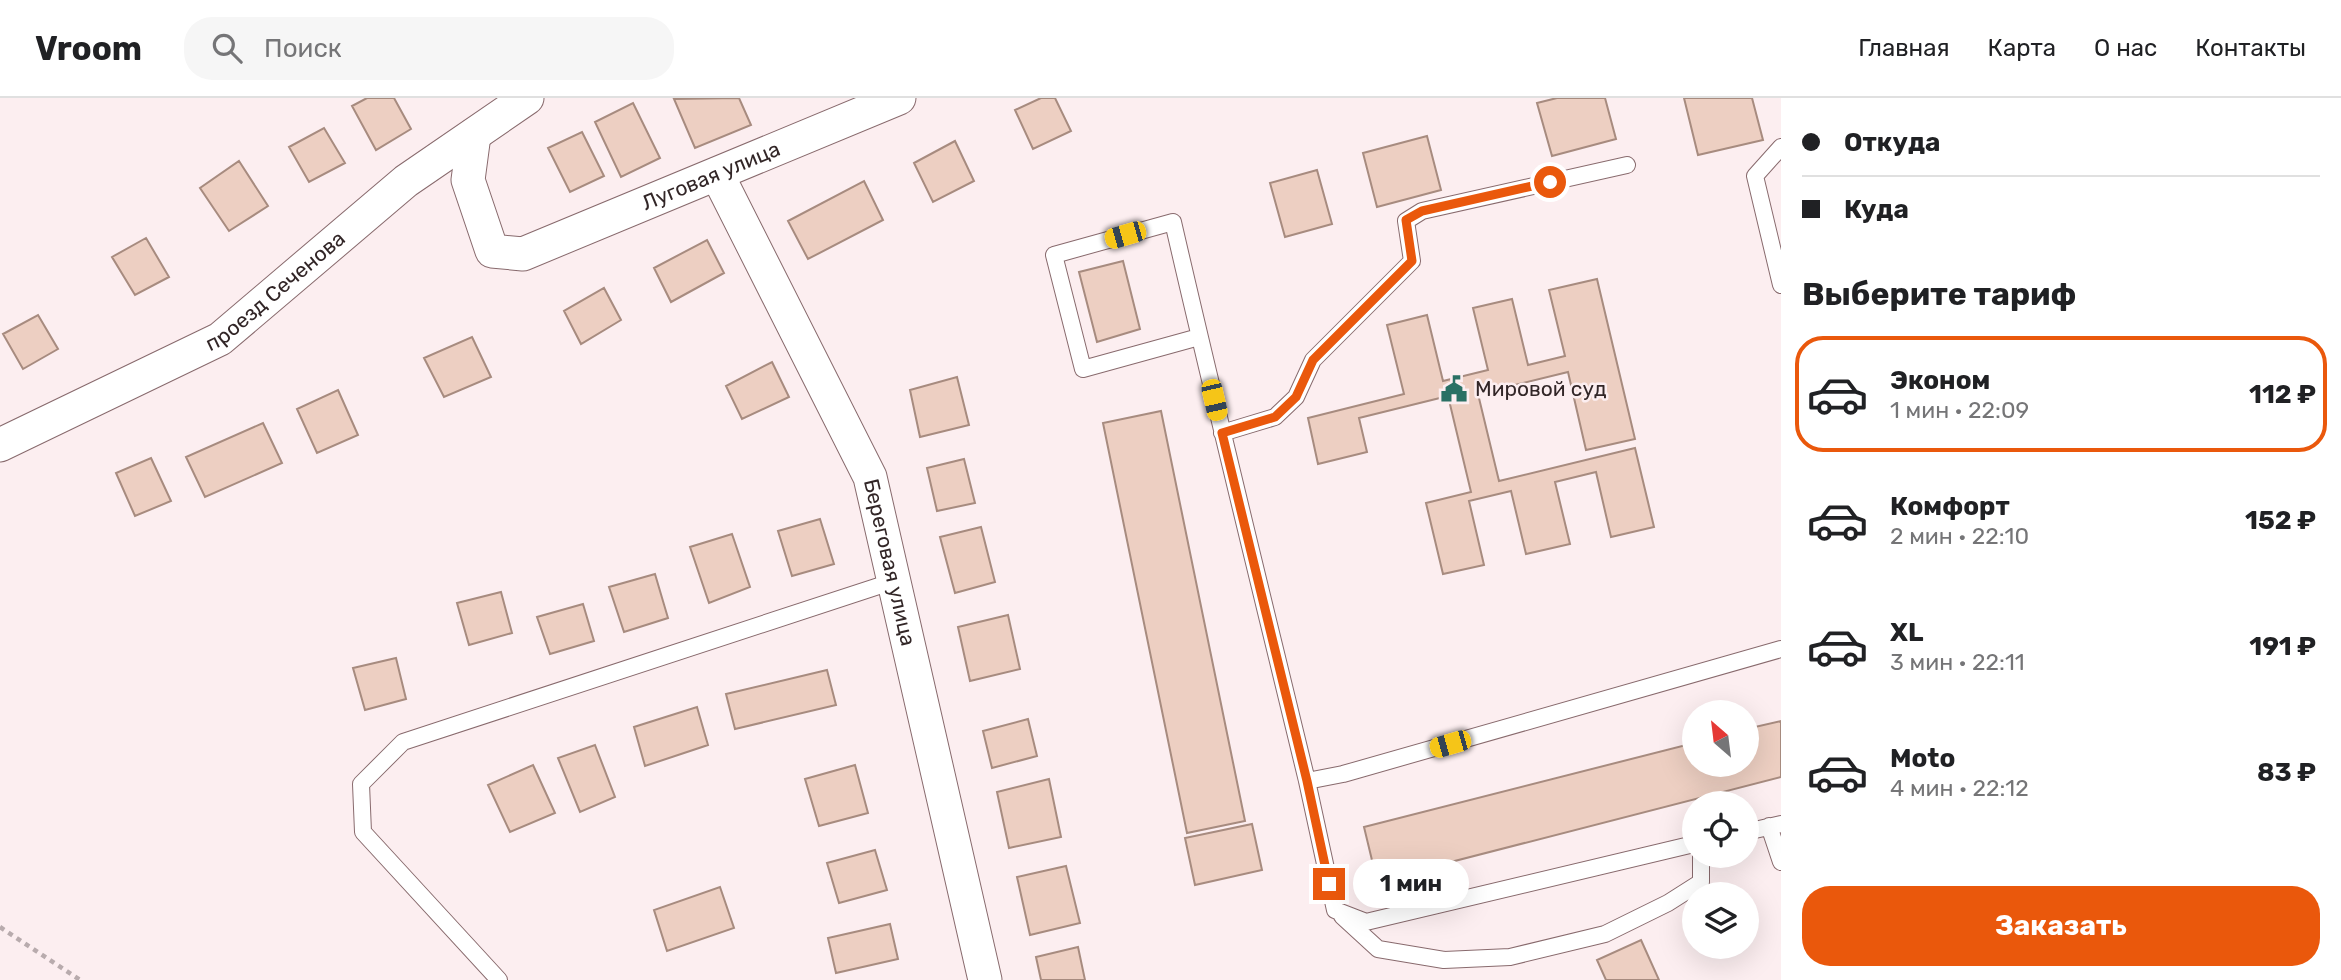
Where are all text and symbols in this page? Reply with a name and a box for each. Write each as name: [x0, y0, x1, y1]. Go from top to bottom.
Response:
search box: [184, 17, 674, 80]
text: Vroom: [35, 29, 142, 68]
icon: search: [208, 29, 246, 67]
text: Поиск: [264, 33, 342, 64]
text: Главная: [1858, 34, 1950, 62]
text: Карта: [1988, 34, 2056, 62]
text: О нас: [2094, 34, 2157, 62]
text: Контакты: [2195, 34, 2306, 62]
text: Откуда: [1844, 127, 1940, 158]
street label: Луговая улица: [638, 136, 784, 215]
route start: [1534, 166, 1566, 198]
text: Куда: [1844, 194, 1909, 225]
car: [1102, 219, 1149, 251]
street label: проезд Сеченова: [201, 225, 350, 356]
text: Выберите тариф: [1802, 275, 2076, 313]
icon: car: [1806, 363, 1869, 426]
text: Эконом: [1890, 365, 1990, 396]
public building icon: Мировой суд: [1439, 374, 1469, 404]
place label: Мировой суд: [1475, 376, 1607, 401]
car: [1200, 377, 1229, 423]
text: 112 ₽: [2249, 379, 2316, 410]
text: 1 мин · 22:09: [1890, 396, 2029, 424]
street label: Береговая улица: [859, 476, 921, 648]
icon: car: [1806, 489, 1869, 552]
text: Комфорт: [1890, 491, 2010, 522]
text: 152 ₽: [2245, 505, 2316, 536]
text: 2 мин · 22:10: [1890, 522, 2029, 550]
icon: car: [1806, 615, 1869, 678]
text: XL: [1890, 617, 1923, 648]
text: 191 ₽: [2249, 631, 2316, 662]
text: 3 мин · 22:11: [1890, 648, 2025, 676]
north arrow: [1682, 700, 1759, 777]
map controls: [1682, 700, 1759, 959]
car: [1427, 728, 1474, 760]
icon: car: [1806, 741, 1869, 804]
text: Moto: [1890, 743, 1955, 774]
text: 83 ₽: [2257, 757, 2316, 788]
text: 4 мин · 22:12: [1890, 774, 2029, 802]
button: locate: [1682, 791, 1759, 868]
callout: 1 мин: [1354, 860, 1469, 908]
route end: [1313, 868, 1345, 900]
text: 1 мин: [1380, 869, 1442, 897]
button: layers: [1682, 882, 1759, 959]
button: Заказать: [1802, 886, 2320, 966]

